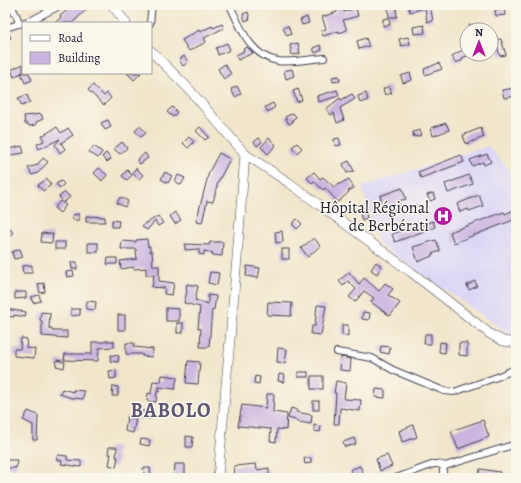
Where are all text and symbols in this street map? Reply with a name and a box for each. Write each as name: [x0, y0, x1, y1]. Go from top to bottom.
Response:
legend: [22, 22, 152, 74]
north arrow: [459, 22, 499, 62]
text: N: [475, 25, 483, 40]
text: Road: [58, 30, 84, 46]
text: Building: [58, 50, 100, 66]
place label: Hôpital Régional de Berbérati: [320, 197, 429, 237]
hospital icon: Hôpital Régional de Berbérati: [432, 205, 454, 227]
district label: BABOLO: [130, 397, 212, 424]

